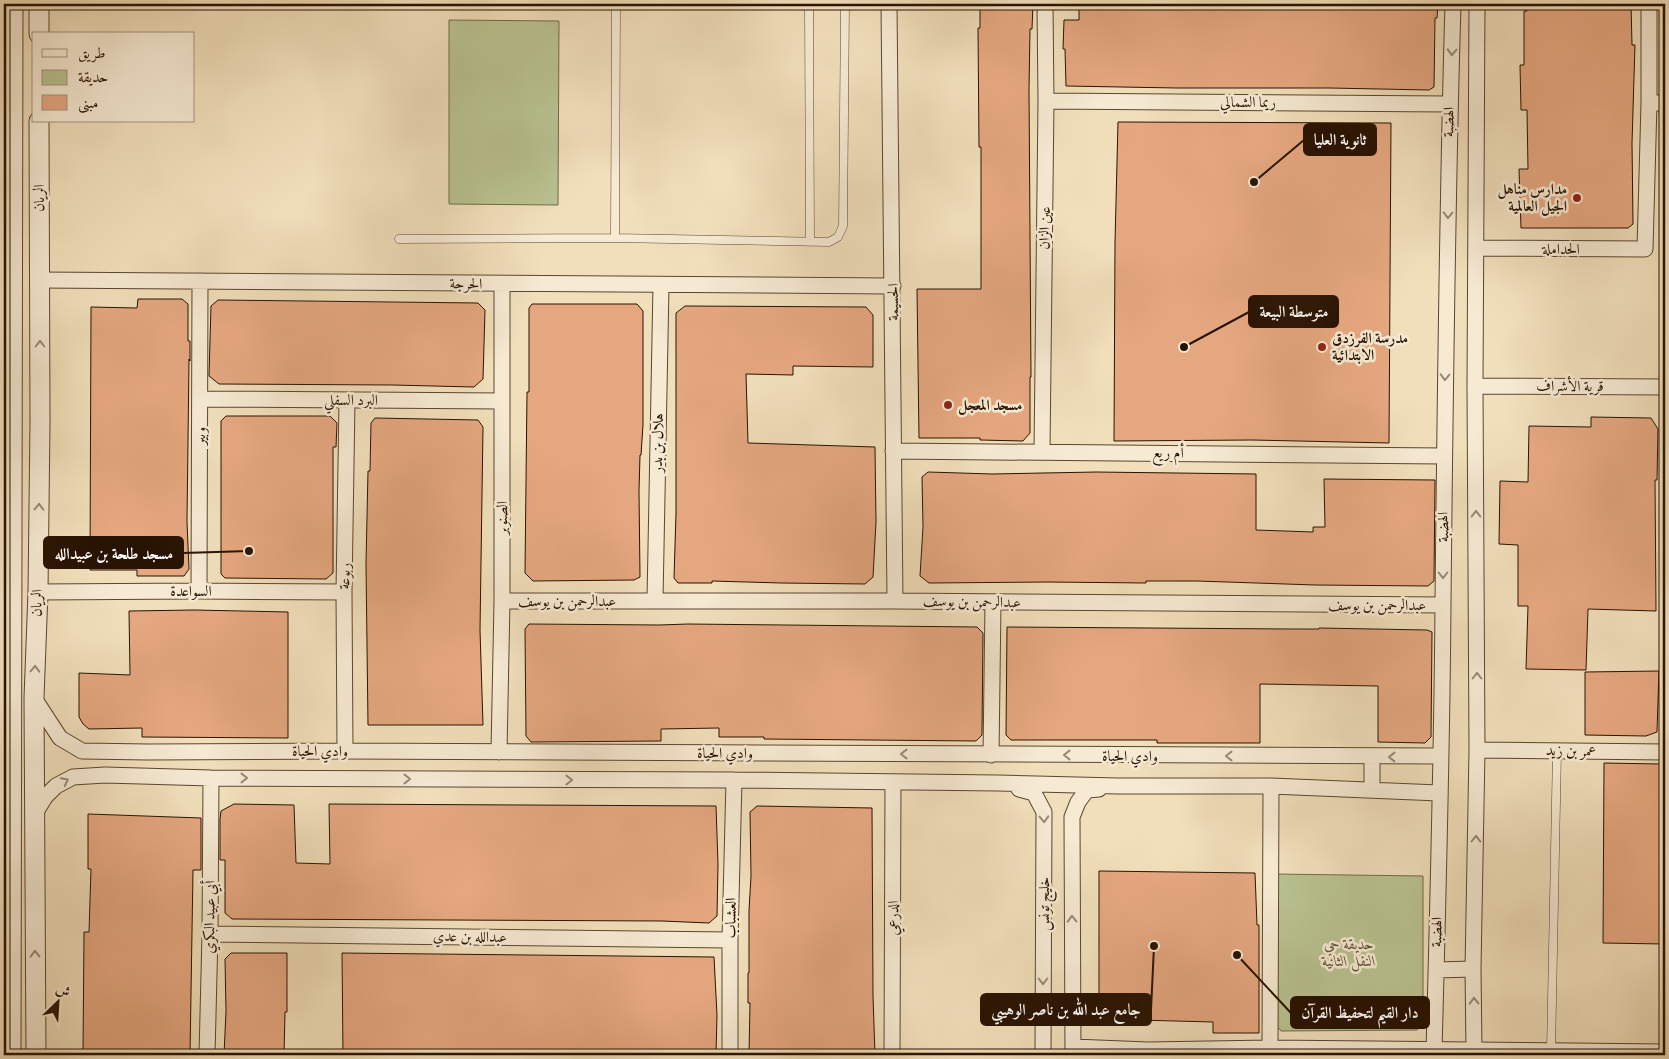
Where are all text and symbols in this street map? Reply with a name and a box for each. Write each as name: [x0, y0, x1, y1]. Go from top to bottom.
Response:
legend: [32, 32, 195, 122]
text: طريق: [78, 44, 105, 63]
one-way arrow: [1446, 49, 1457, 57]
text: حديقة: [78, 68, 108, 87]
street label: ريما الشمالي: [1220, 93, 1276, 114]
text: مبنى: [78, 94, 98, 114]
street label: الهضبة: [1439, 107, 1459, 137]
callout: ثانوية العليا: [1304, 124, 1376, 155]
text: ثانوية العليا: [1314, 130, 1367, 150]
place label: مدارس مناهل الجيل العالمية: [1497, 180, 1567, 217]
street label: الريان: [30, 184, 49, 212]
marker: مدارس مناهل الجيل العالمية: [1571, 192, 1583, 204]
street label: عين الزان: [1035, 206, 1055, 250]
one-way arrow: [1442, 211, 1453, 219]
street label: الحداملة: [1541, 240, 1580, 259]
street label: الحرجة: [450, 274, 482, 294]
street label: الحسيمة: [884, 283, 903, 321]
callout: متوسطة البيعة: [1249, 296, 1338, 327]
text: متوسطة البيعة: [1259, 302, 1329, 322]
place label: مدرسة الفرزدق الابتدائية: [1332, 329, 1408, 365]
one-way arrow: [35, 340, 45, 348]
marker: مدرسة الفرزدق الابتدائية: [1316, 341, 1328, 353]
one-way arrow: [1440, 374, 1450, 382]
street label: قرية الأشراف: [1536, 375, 1604, 396]
street label: البرد السفلي: [324, 391, 378, 414]
place label: مسجد المعجل: [958, 396, 1023, 416]
marker: مسجد المعجل: [942, 399, 954, 411]
street label: هلال بن بدر: [648, 413, 668, 475]
street label: وبير: [191, 427, 210, 447]
street label: أم ريع: [1152, 441, 1184, 467]
street label: الصنوبر: [493, 501, 512, 537]
one-way arrow: [34, 502, 44, 510]
one-way arrow: [1471, 510, 1481, 518]
street label: الهضبة: [1434, 512, 1453, 542]
callout: مسجد طلحة بن عبيدالله: [44, 537, 183, 568]
text: مسجد طلحة بن عبيدالله: [55, 544, 173, 564]
street label: ربوعة: [335, 562, 355, 590]
one-way arrow: [1438, 572, 1448, 579]
street label: السواعدة: [170, 582, 212, 601]
street label: الريان: [27, 589, 47, 617]
street label: عبدالرحمن بن يوسف: [518, 592, 616, 611]
street label: عبدالرحمن بن يوسف: [923, 592, 1021, 612]
street label: عبدالرحمن بن يوسف: [1328, 596, 1426, 615]
one-way arrow: [29, 665, 40, 673]
one-way arrow: [1472, 672, 1482, 680]
street label: عمر بن زيد: [1546, 741, 1596, 761]
street label: وادي الحياة: [292, 742, 348, 763]
street label: وادي الحياة: [697, 744, 753, 765]
street label: وادي الحياة: [1102, 747, 1158, 768]
one-way arrow: [900, 749, 908, 759]
one-way arrow: [1062, 750, 1070, 760]
one-way arrow: [1225, 751, 1232, 761]
one-way arrow: [1387, 752, 1395, 762]
one-way arrow: [240, 773, 248, 783]
one-way arrow: [403, 774, 411, 784]
one-way arrow: [566, 775, 573, 785]
one-way arrow: [60, 777, 69, 787]
one-way arrow: [1038, 815, 1049, 823]
one-way arrow: [1470, 835, 1481, 843]
street label: خليج تونس: [1035, 877, 1058, 931]
street label: أبي عبيد البكري: [198, 880, 222, 954]
street label: العشباب: [721, 897, 741, 939]
street label: الدرعي: [884, 901, 905, 935]
one-way arrow: [1067, 915, 1077, 922]
street label: الهضبة: [1427, 917, 1447, 947]
street label: عبدالله بن عدي: [433, 927, 507, 949]
park label: حديقة حي النفل الثانية: [1320, 935, 1376, 972]
one-way arrow: [30, 950, 40, 958]
north arrow: [32, 976, 82, 1026]
one-way arrow: [1038, 978, 1048, 985]
text: ش: [53, 980, 73, 1002]
callout: جامع عبد الله بن ناصر الوهيبي: [981, 994, 1151, 1025]
text: جامع عبد الله بن ناصر الوهيبي: [991, 997, 1141, 1025]
callout: دار القيم لتحفيظ القرآن: [1291, 997, 1429, 1028]
one-way arrow: [1469, 997, 1479, 1005]
text: دار القيم لتحفيظ القرآن: [1301, 1003, 1419, 1029]

